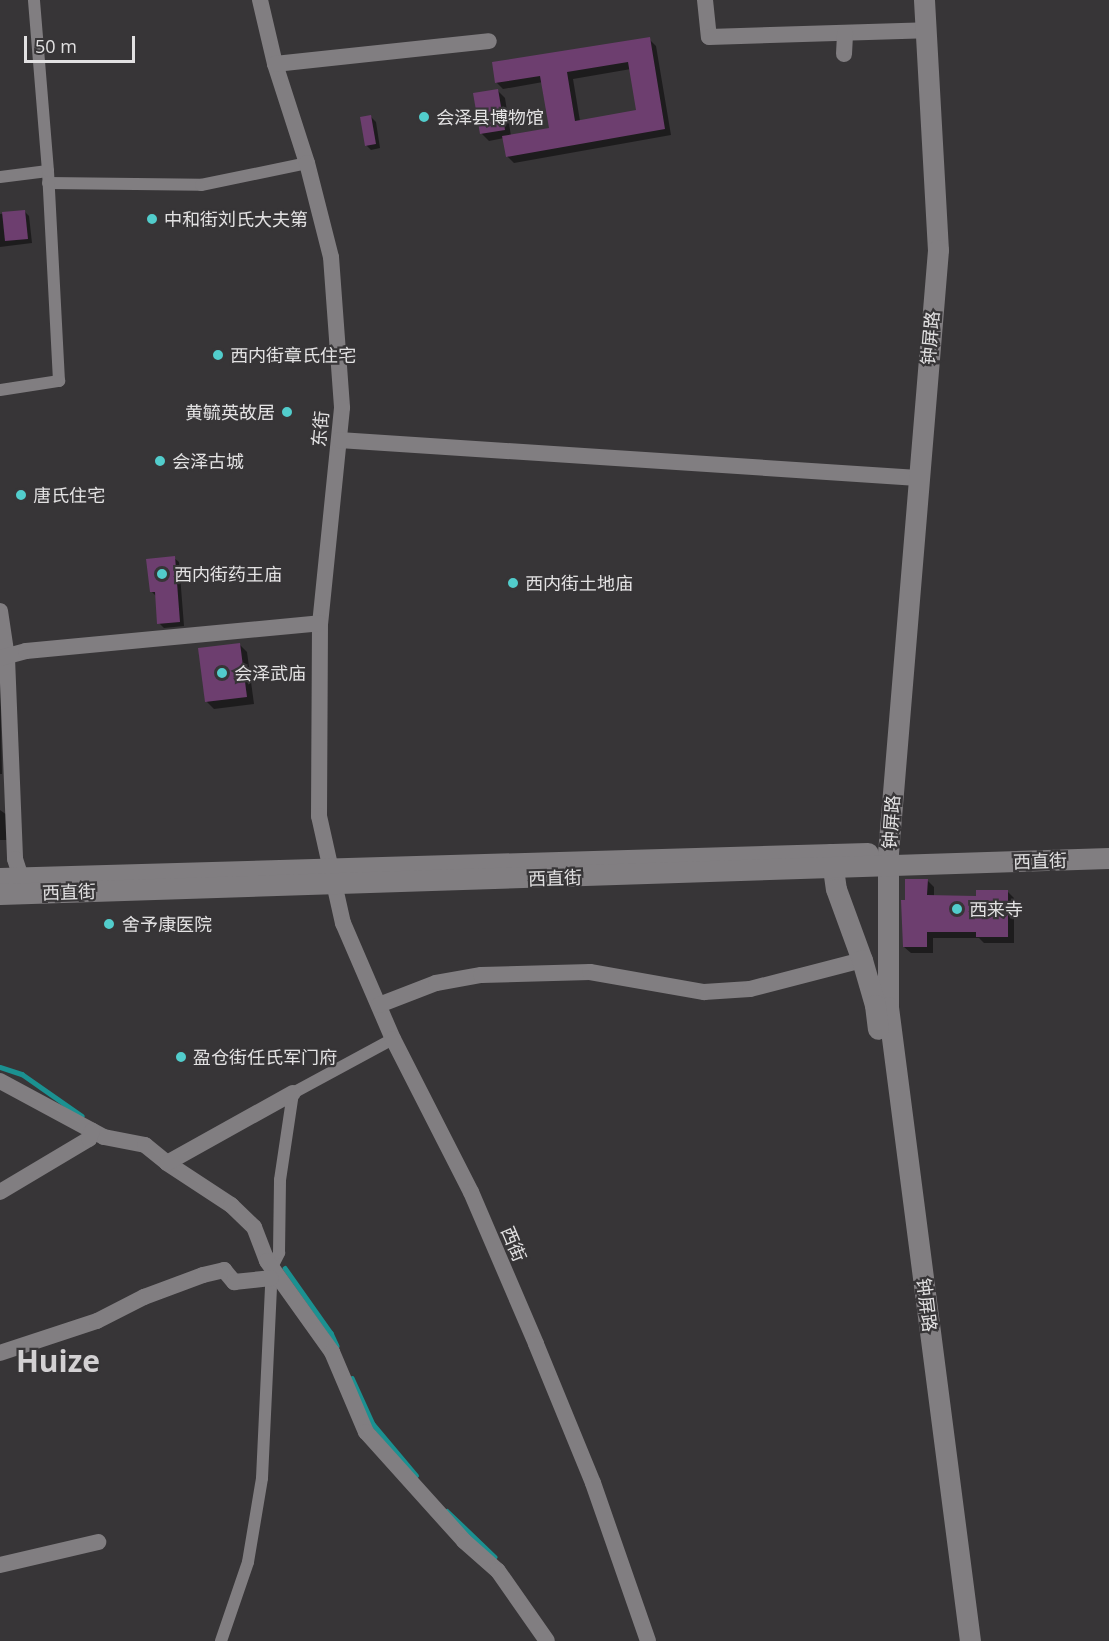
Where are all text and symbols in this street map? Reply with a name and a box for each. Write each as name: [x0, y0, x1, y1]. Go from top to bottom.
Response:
scale bar: [27, 24, 138, 62]
text: 50 m: [35, 34, 77, 58]
place label: 会泽县博物馆: [436, 106, 544, 128]
marker: 会泽县博物馆: [417, 110, 431, 124]
place label: 中和街刘氏大夫第: [164, 208, 308, 230]
marker: 中和街刘氏大夫第: [145, 212, 159, 226]
street label: 钟屏路: [917, 310, 943, 366]
place label: 西内街章氏住宅: [230, 344, 356, 366]
marker: 西内街章氏住宅: [211, 348, 225, 362]
place label: 黄毓英故居: [185, 401, 275, 423]
marker: 黄毓英故居: [280, 405, 294, 419]
street label: 东街: [308, 410, 332, 448]
place label: 会泽古城: [172, 450, 244, 472]
marker: 会泽古城: [153, 454, 167, 468]
place label: 唐氏住宅: [33, 484, 105, 506]
marker: 唐氏住宅: [14, 488, 28, 502]
place label: 西内街药王庙: [174, 563, 282, 585]
marker: 西内街药王庙: [155, 567, 169, 581]
place label: 西内街土地庙: [525, 572, 633, 594]
marker: 西内街土地庙: [506, 576, 520, 590]
place label: 会泽武庙: [234, 662, 306, 684]
marker: 会泽武庙: [215, 666, 229, 680]
street label: 钟屏路: [878, 794, 904, 850]
street label: 西直街: [1013, 849, 1067, 873]
street label: 西直街: [528, 866, 582, 890]
street label: 西直街: [42, 880, 96, 904]
place label: 西来寺: [969, 898, 1023, 920]
marker: 西来寺: [950, 902, 964, 916]
place label: 舍予康医院: [122, 913, 212, 935]
marker: 舍予康医院: [100, 915, 118, 933]
place label: 盈仓街任氏军门府: [193, 1046, 337, 1068]
marker: 盈仓街任氏军门府: [174, 1050, 188, 1064]
street label: 西街: [497, 1223, 531, 1265]
street label: 钟屏路: [913, 1277, 941, 1333]
district label: Huize: [16, 1343, 100, 1379]

